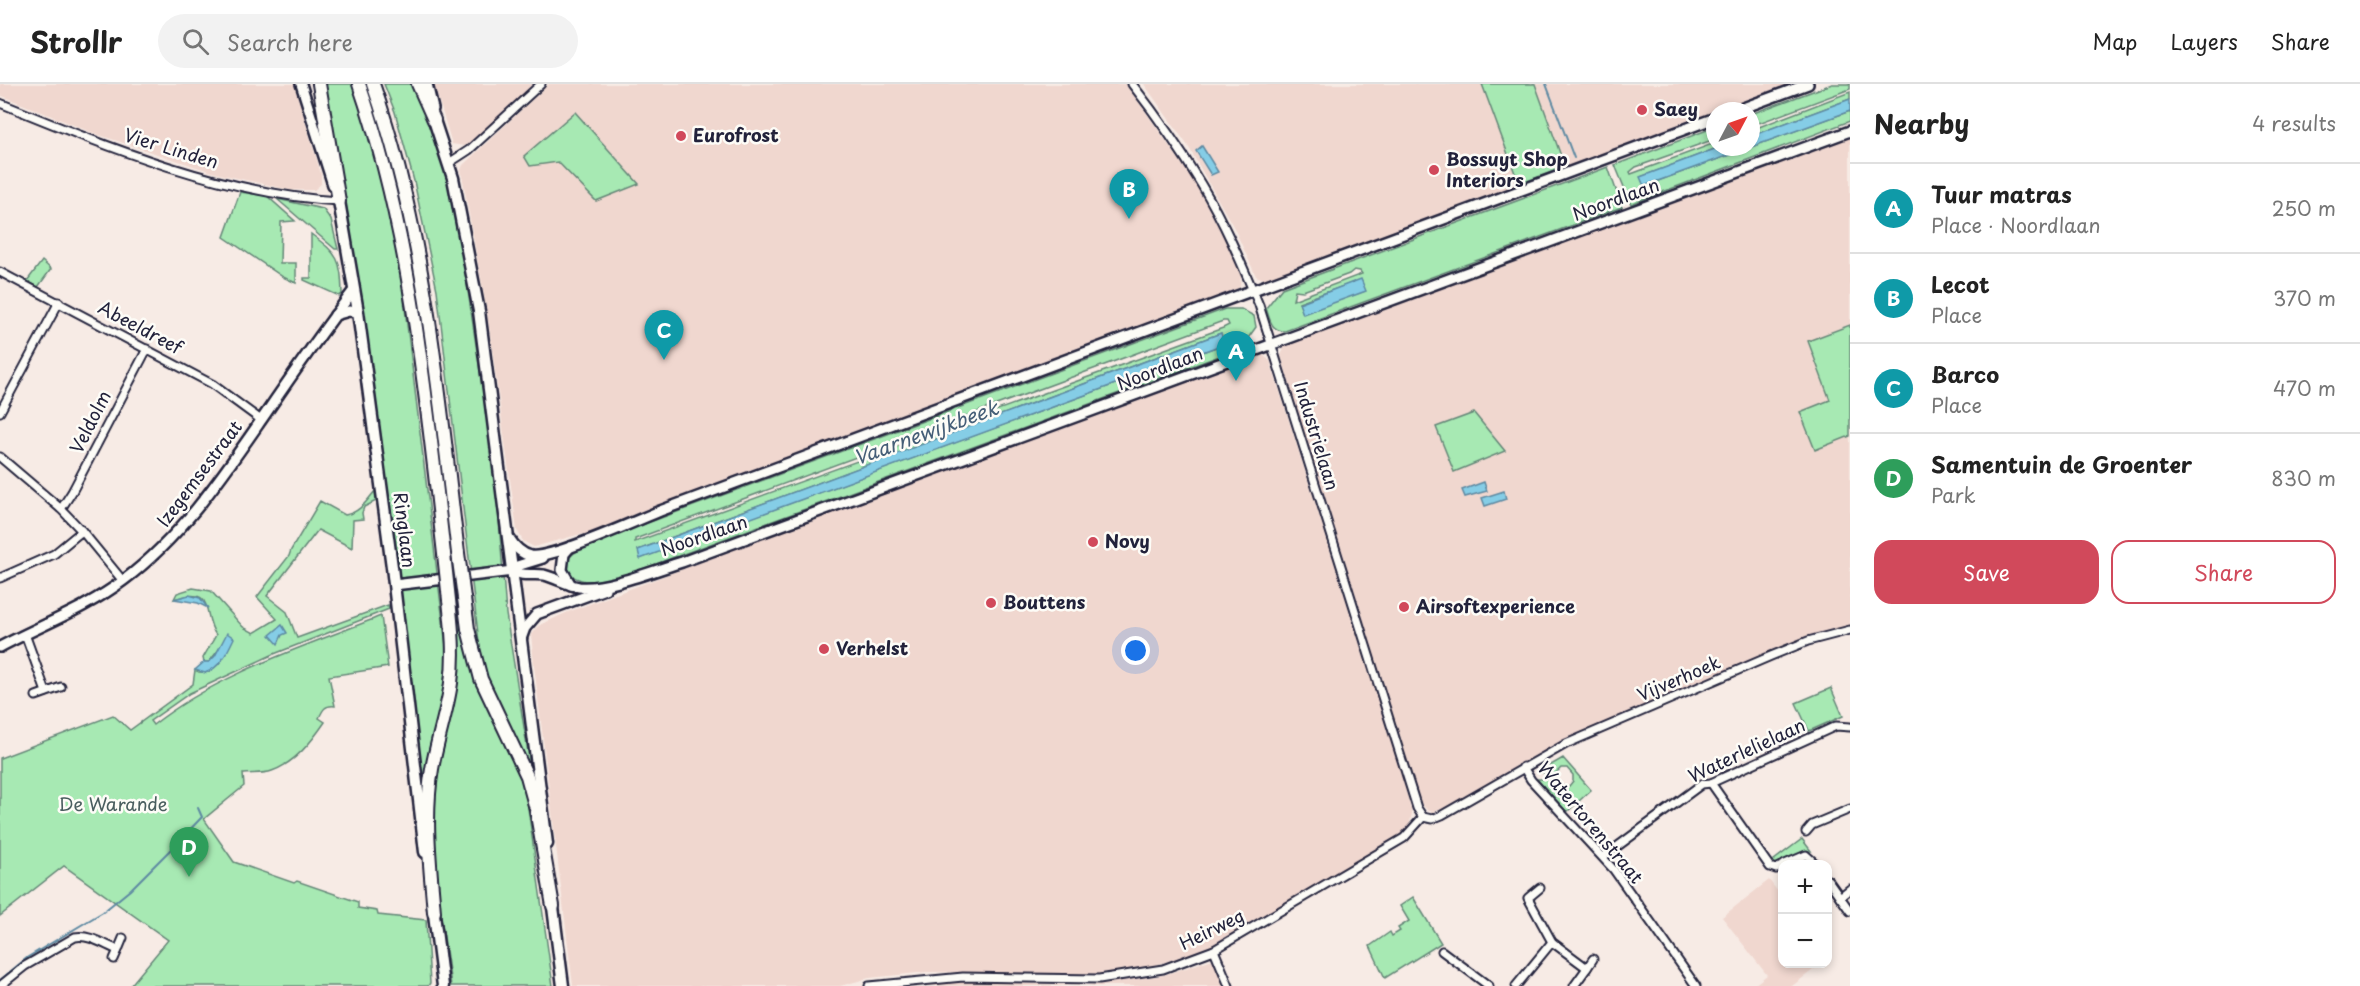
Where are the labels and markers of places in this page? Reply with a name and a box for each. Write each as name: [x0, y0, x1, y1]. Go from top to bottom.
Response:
place label: Saey: [1654, 95, 1698, 122]
marker: Saey: [1635, 103, 1649, 117]
place label: Eurofrost: [693, 121, 779, 148]
marker: Eurofrost: [674, 129, 688, 143]
place label: Bossuyt Shop Interiors: [1446, 145, 1568, 193]
marker: Bossuyt Shop Interiors: [1427, 163, 1441, 177]
pin: B: [1110, 170, 1148, 219]
pin: C: [644, 310, 684, 360]
pin: A: [1216, 332, 1256, 381]
place label: Novy: [1105, 527, 1150, 554]
marker: Novy: [1086, 535, 1100, 549]
place label: Bouttens: [1003, 588, 1086, 615]
place label: Airsoftexperience: [1416, 592, 1575, 619]
marker: Bouttens: [984, 596, 998, 610]
marker: Airsoftexperience: [1397, 600, 1411, 614]
place label: Verhelst: [836, 634, 909, 661]
marker: Verhelst: [817, 642, 831, 656]
pin: D: [170, 828, 208, 877]

